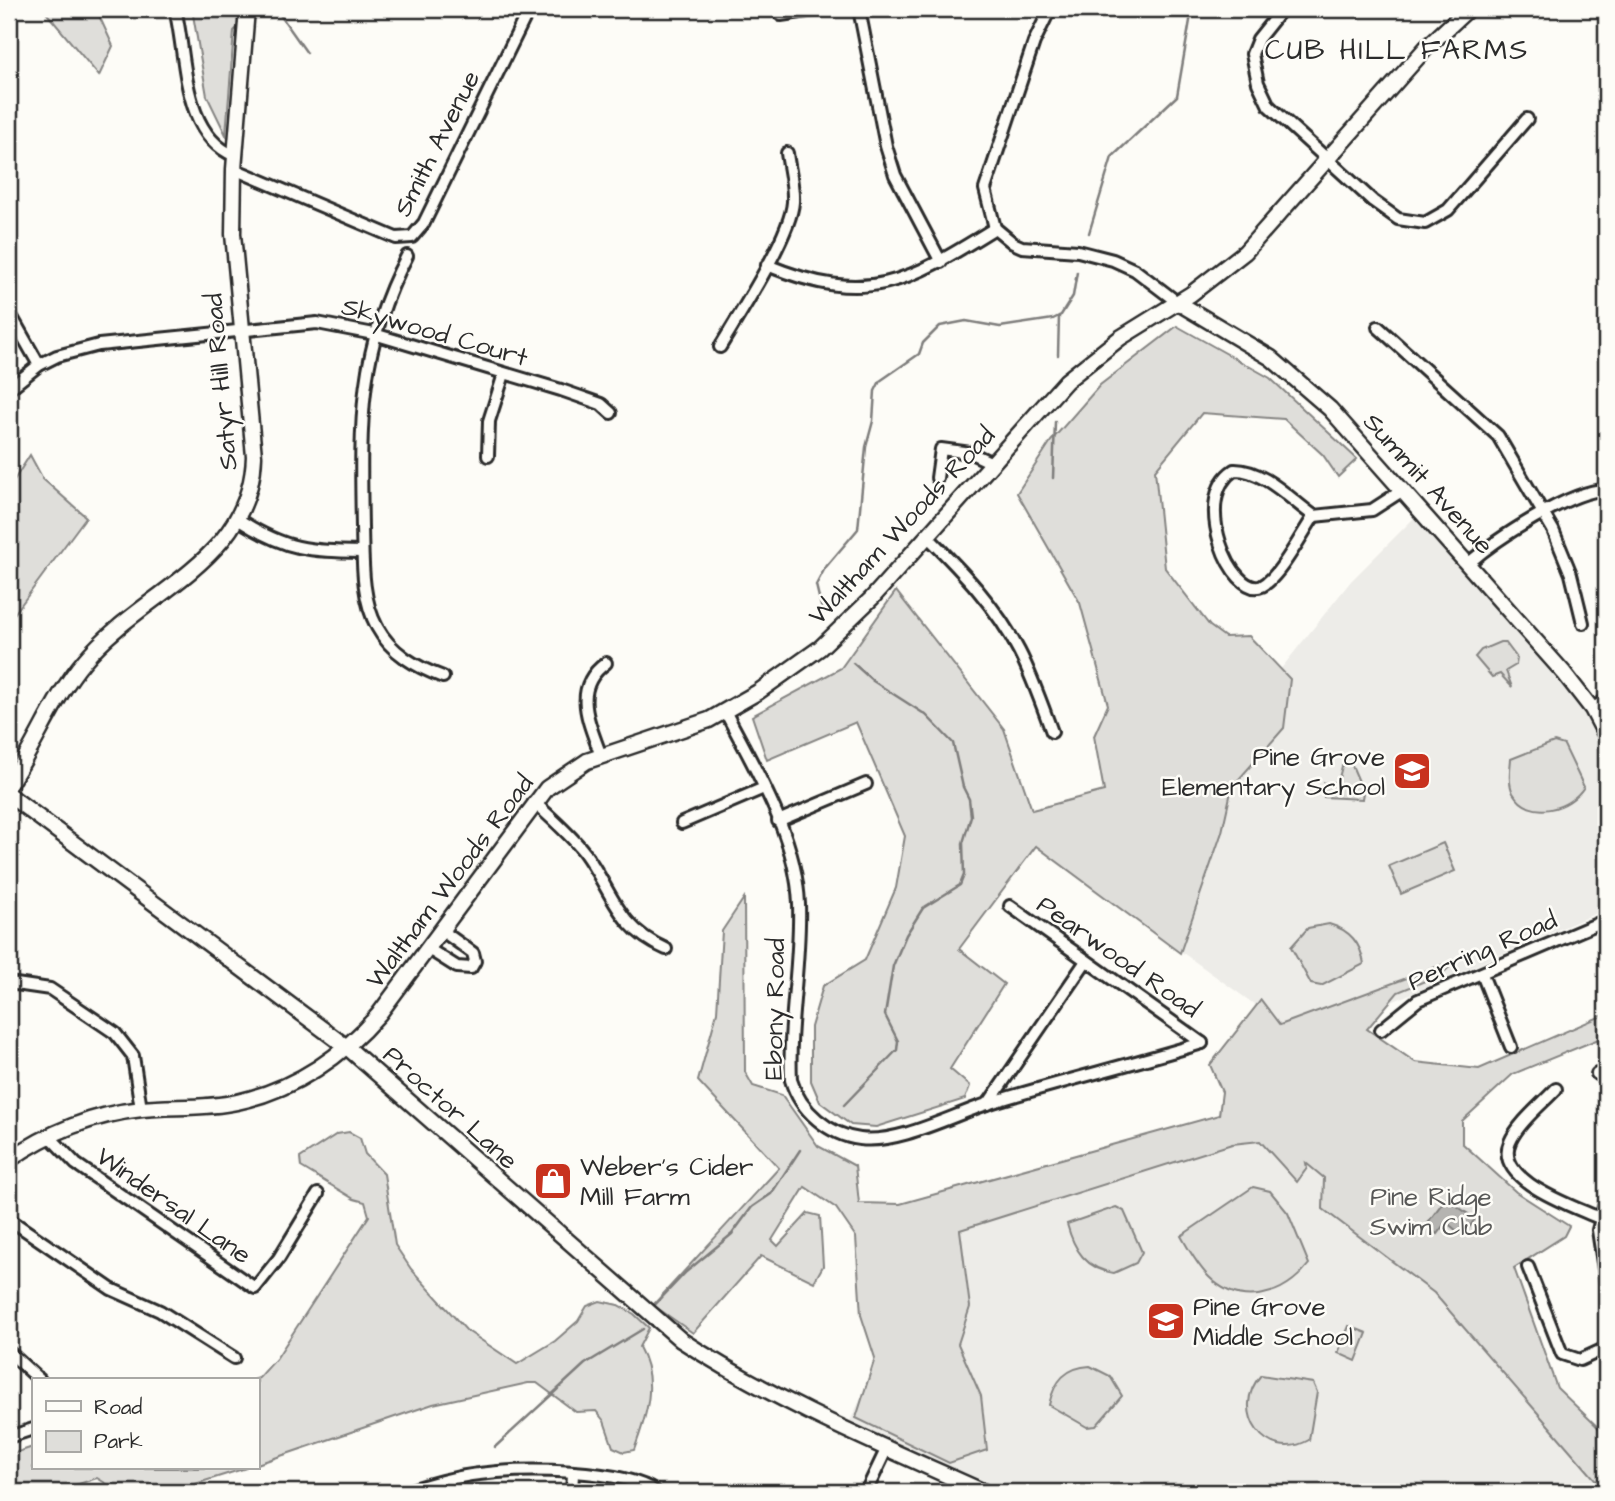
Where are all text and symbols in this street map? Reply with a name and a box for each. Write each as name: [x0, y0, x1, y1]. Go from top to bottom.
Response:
district label: CUB HILL FARMS: [1265, 31, 1529, 70]
street label: Smith Avenue: [385, 64, 489, 223]
street label: Skywood Court: [337, 288, 532, 378]
street label: Satyr Hill Road: [195, 292, 249, 472]
street label: Summit Avenue: [1355, 405, 1502, 562]
street label: Waltham Woods Road: [800, 419, 1003, 633]
place label: Pine Grove Elementary School: [1162, 739, 1385, 807]
school or university icon: Pine Grove Elementary School: [1391, 750, 1433, 792]
street label: Waltham Woods Road: [357, 767, 542, 996]
street label: Pearwood Road: [1029, 887, 1207, 1027]
street label: Perring Road: [1402, 902, 1564, 1002]
street label: Ebony Road: [756, 938, 796, 1080]
street label: Proctor Lane: [375, 1037, 526, 1178]
street label: Windersal Lane: [88, 1139, 258, 1273]
place label: Weber's Cider Mill Farm: [580, 1149, 753, 1215]
shop icon: Weber's Cider Mill Farm: [532, 1160, 574, 1202]
park label: Pine Ridge Swim Club: [1370, 1179, 1493, 1245]
place label: Pine Grove Middle School: [1193, 1289, 1353, 1355]
school or university icon: Pine Grove Middle School: [1145, 1300, 1187, 1342]
legend: [32, 1378, 259, 1470]
text: Road: [94, 1393, 142, 1422]
text: Park: [94, 1427, 143, 1456]

